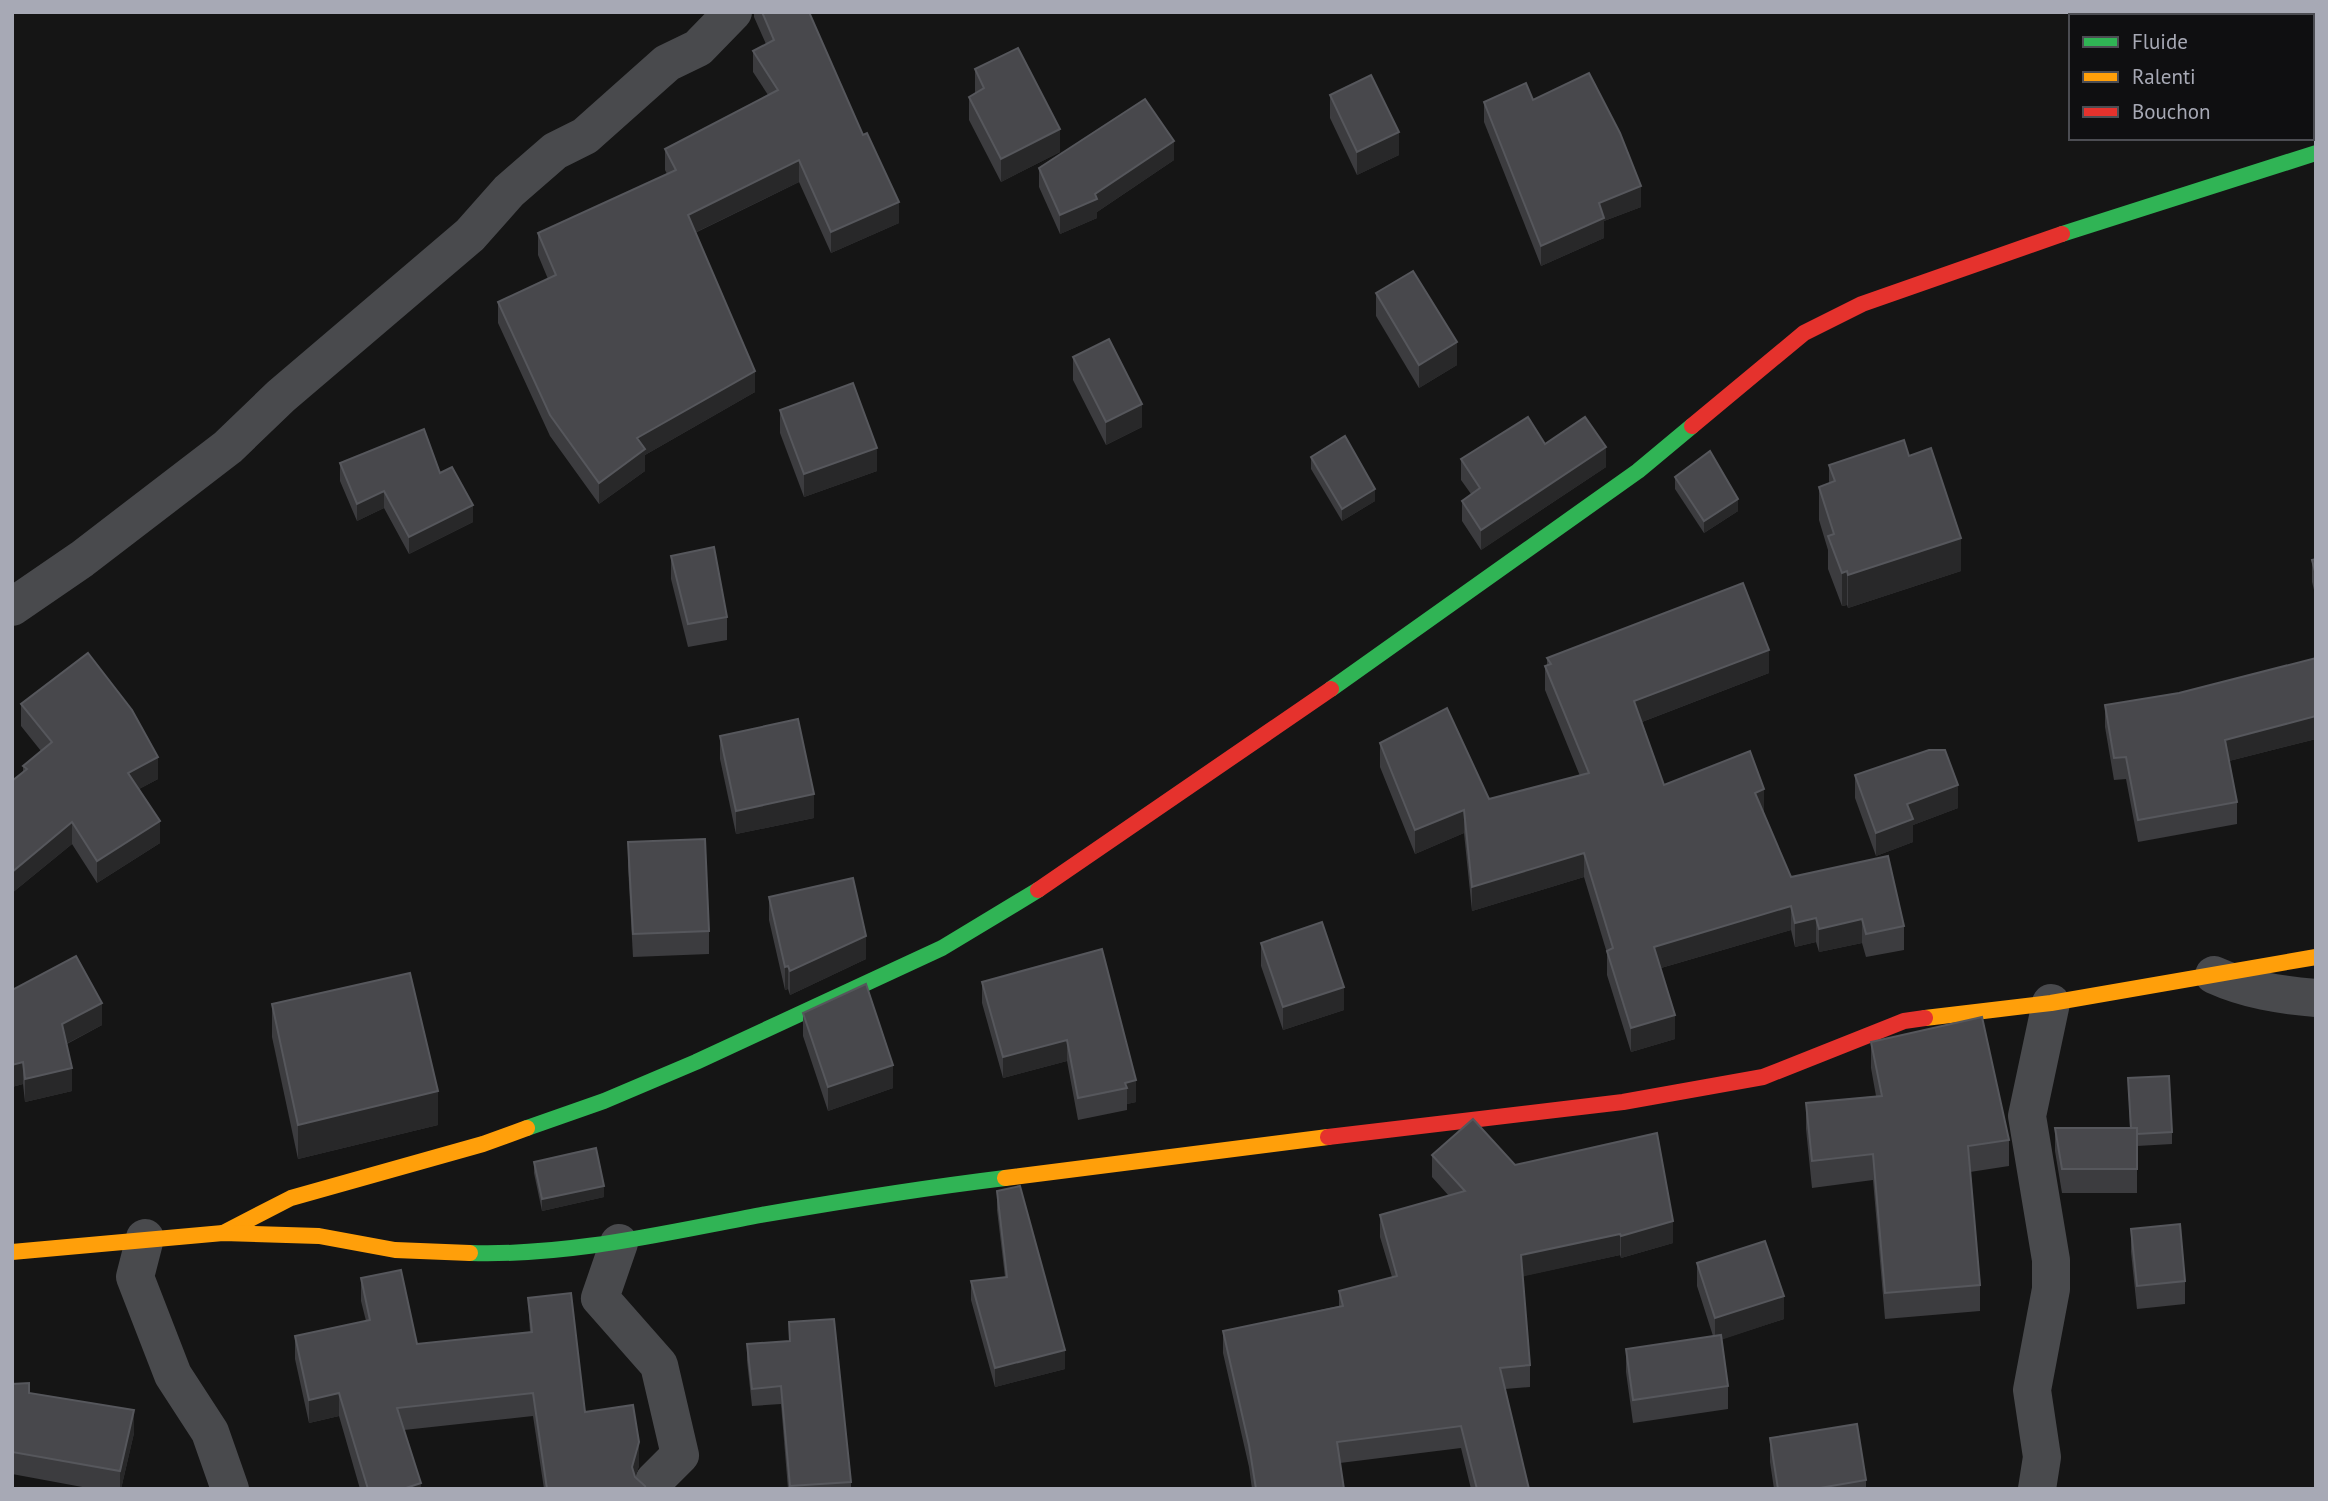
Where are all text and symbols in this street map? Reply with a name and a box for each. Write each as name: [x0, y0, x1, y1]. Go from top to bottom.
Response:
legend: [2069, 14, 2314, 140]
text: Fluide: [2132, 28, 2188, 55]
text: Ralenti: [2132, 63, 2196, 90]
text: Bouchon: [2132, 98, 2211, 125]

